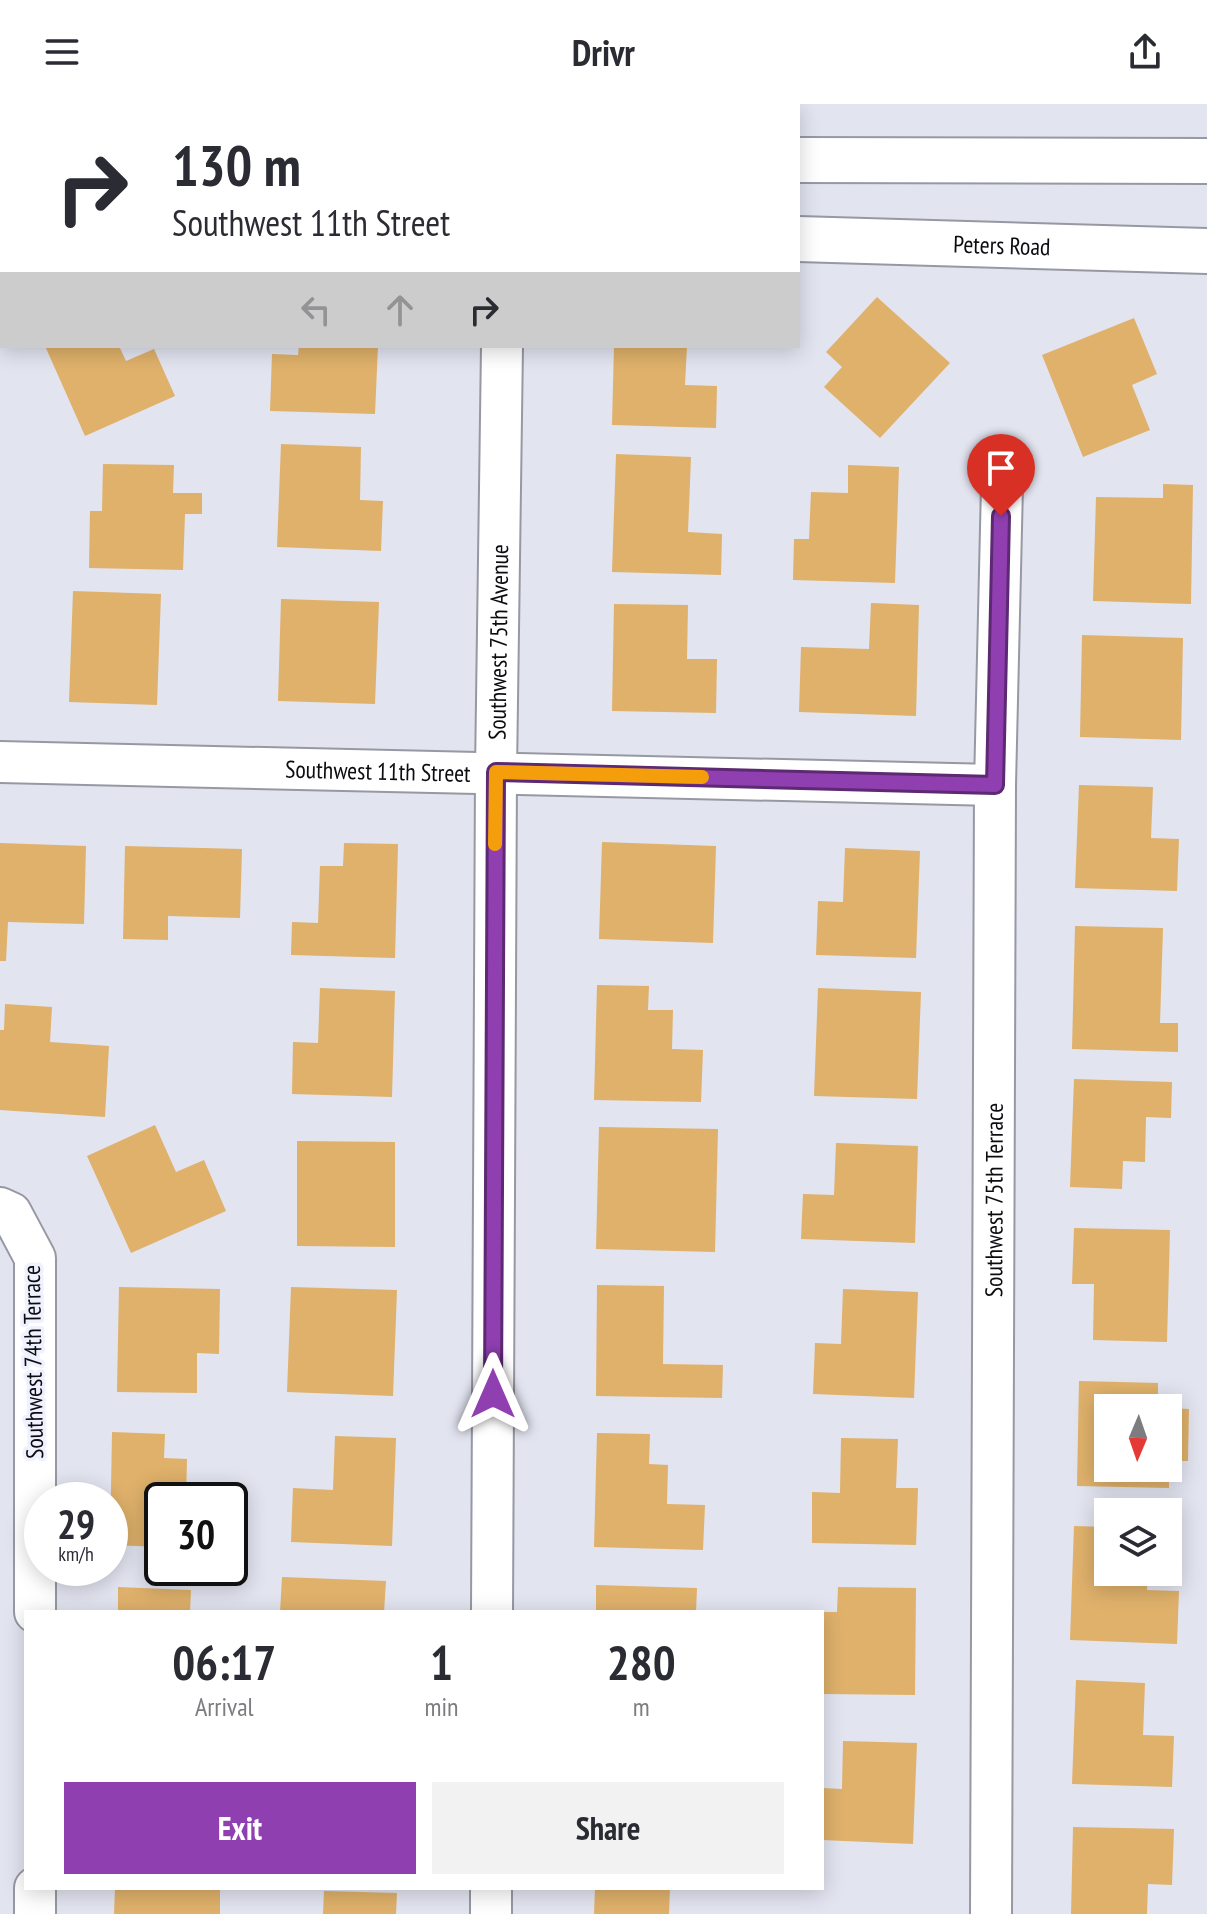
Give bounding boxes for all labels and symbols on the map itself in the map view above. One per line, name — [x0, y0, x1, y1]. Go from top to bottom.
street label: Peters Road — [953, 228, 1051, 262]
pin — [967, 434, 1035, 516]
street label: Southwest 75th Avenue — [481, 544, 515, 740]
street label: Southwest 11th Street — [285, 753, 471, 788]
street label: Southwest 75th Terrace — [978, 1103, 1009, 1297]
street label: Southwest 74th Terrace — [16, 1265, 50, 1459]
position arrow — [451, 1352, 535, 1436]
north arrow — [1094, 1394, 1182, 1482]
speed limit sign: 30 — [144, 1482, 248, 1586]

